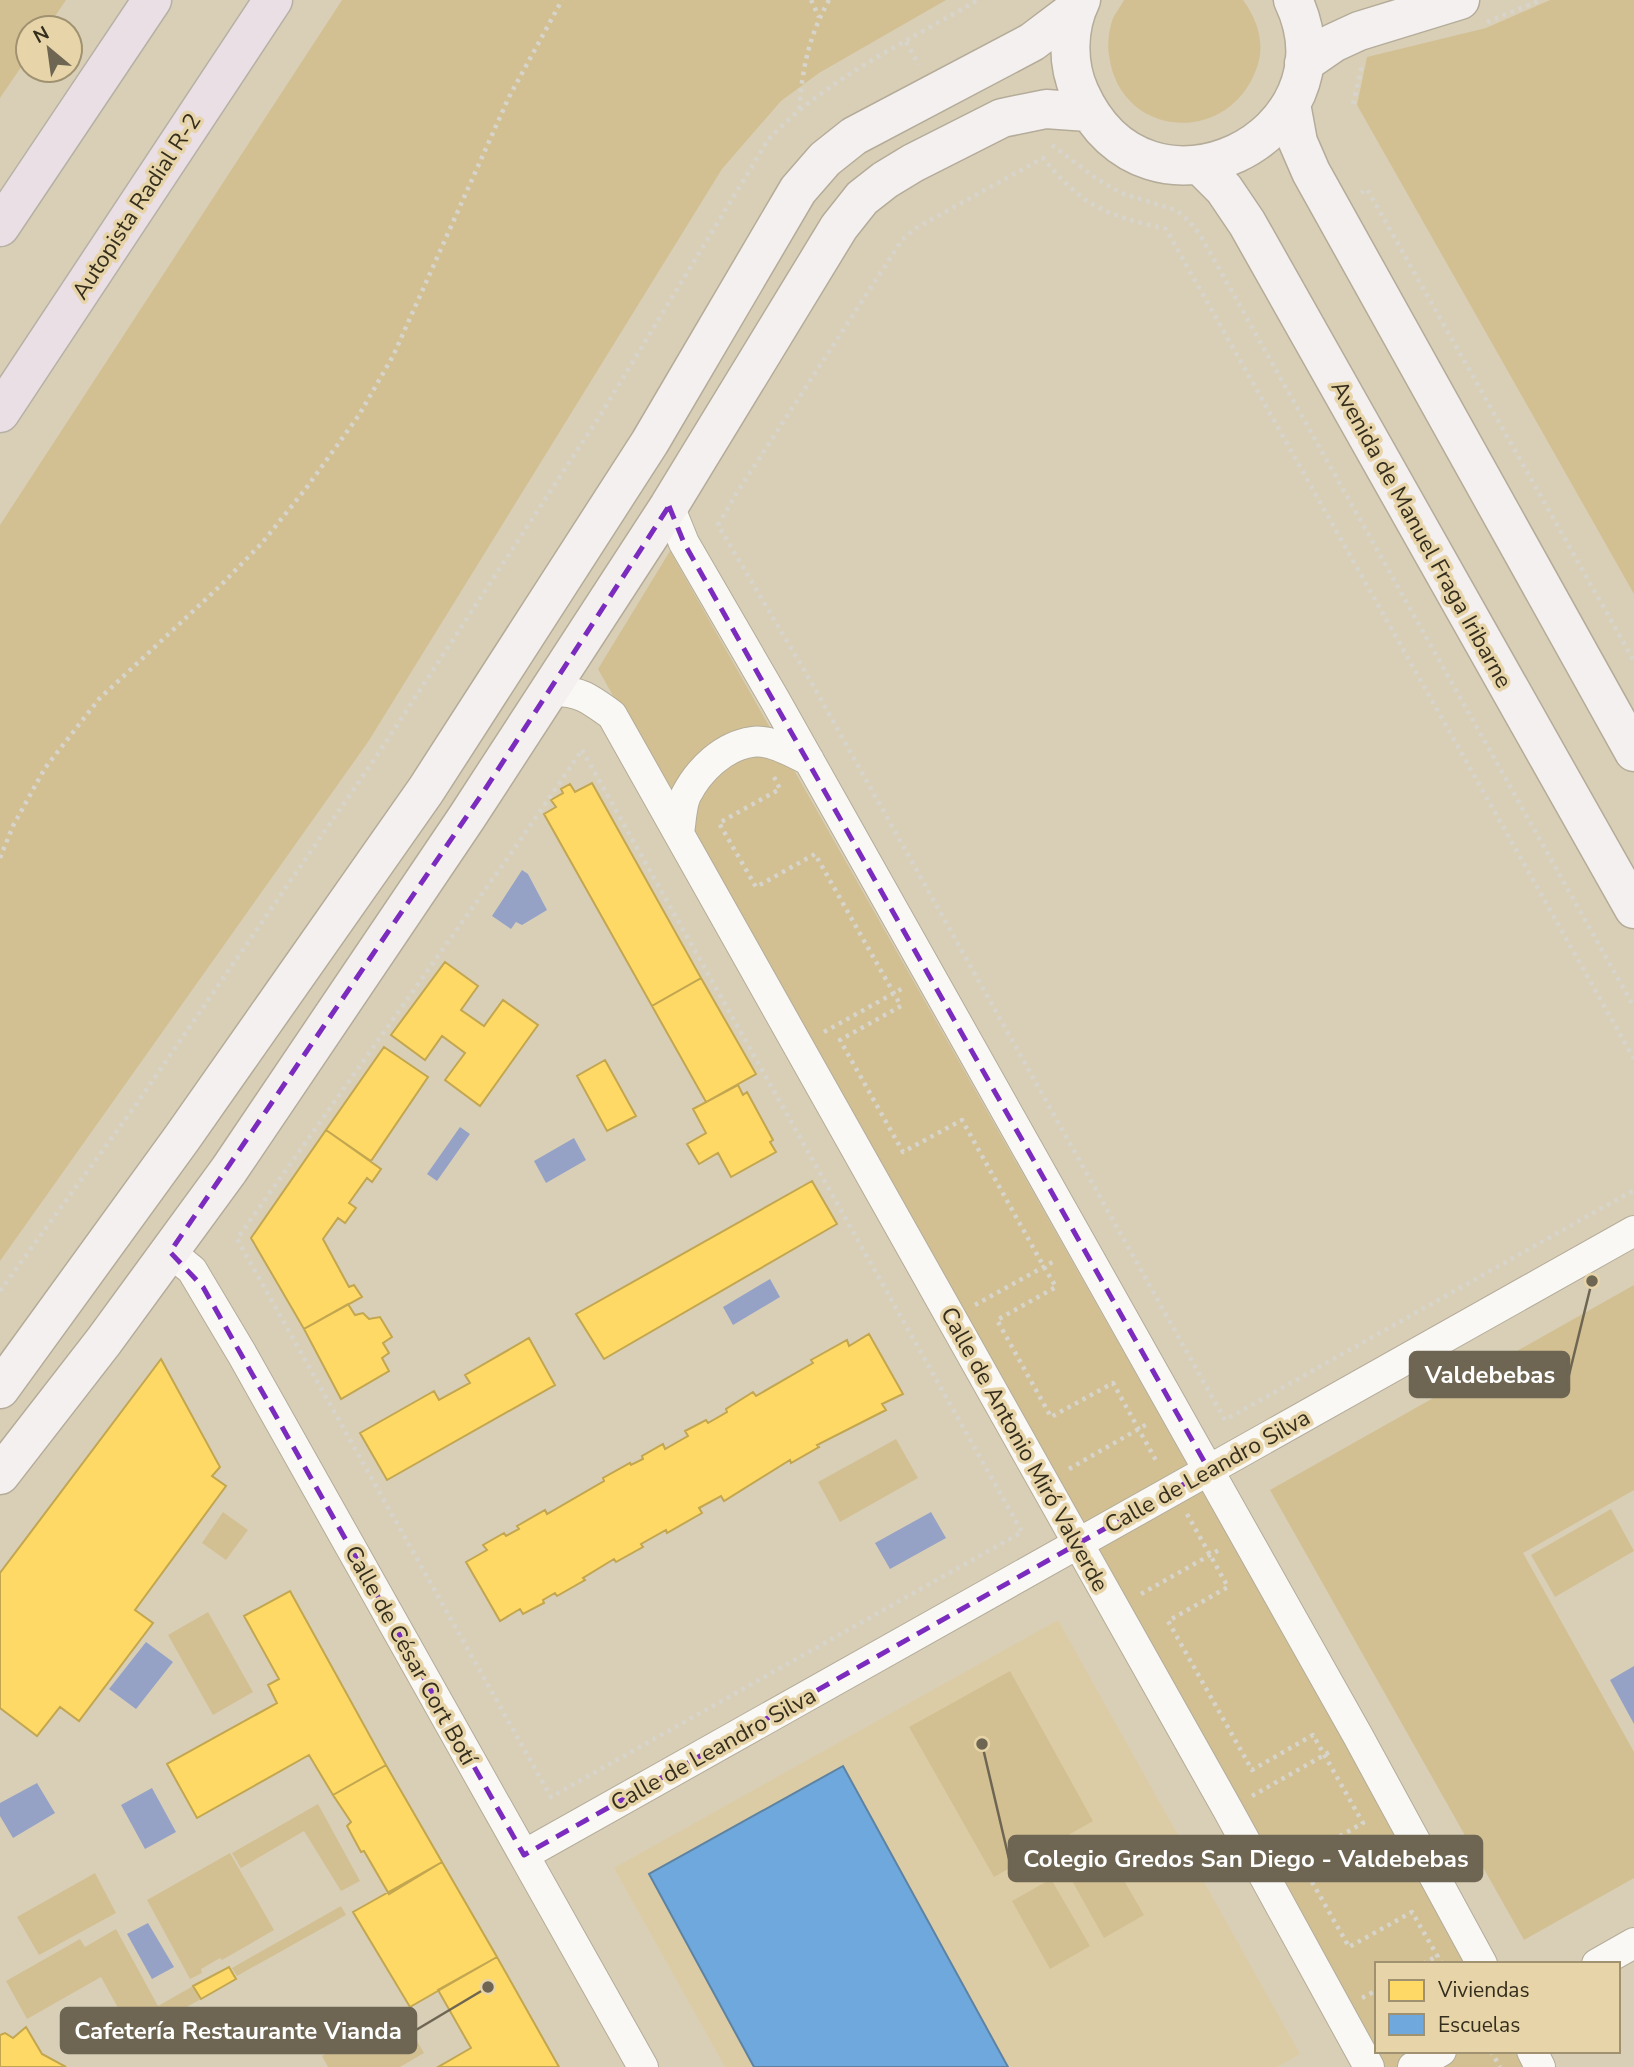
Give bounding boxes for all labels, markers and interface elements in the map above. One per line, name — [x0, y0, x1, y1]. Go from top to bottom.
north arrow — [14, 14, 84, 84]
text: N — [29, 20, 54, 50]
street label: Autopista Radial R-2 — [65, 107, 208, 305]
street label: Avenida de Manuel Fraga Iribarne — [1324, 375, 1519, 694]
street label: Calle de Antonio Miró Valverde — [933, 1301, 1116, 1597]
callout: Valdebebas — [1410, 1352, 1569, 1397]
text: Valdebebas — [1424, 1359, 1555, 1391]
street label: Calle de Leandro Silva — [1099, 1402, 1316, 1541]
street label: Calle de César Cort Botí — [337, 1540, 485, 1772]
street label: Calle de Leandro Silva — [605, 1680, 822, 1819]
callout: Colegio Gredos San Diego - Valdebebas — [1009, 1836, 1482, 1881]
text: Colegio Gredos San Diego - Valdebebas — [1023, 1843, 1469, 1875]
legend — [1375, 1962, 1620, 2053]
text: Viviendas — [1437, 1976, 1530, 2004]
callout: Cafetería Restaurante Vianda — [61, 2008, 416, 2053]
text: Escuelas — [1438, 2011, 1520, 2039]
text: Cafetería Restaurante Vianda — [74, 2015, 402, 2047]

